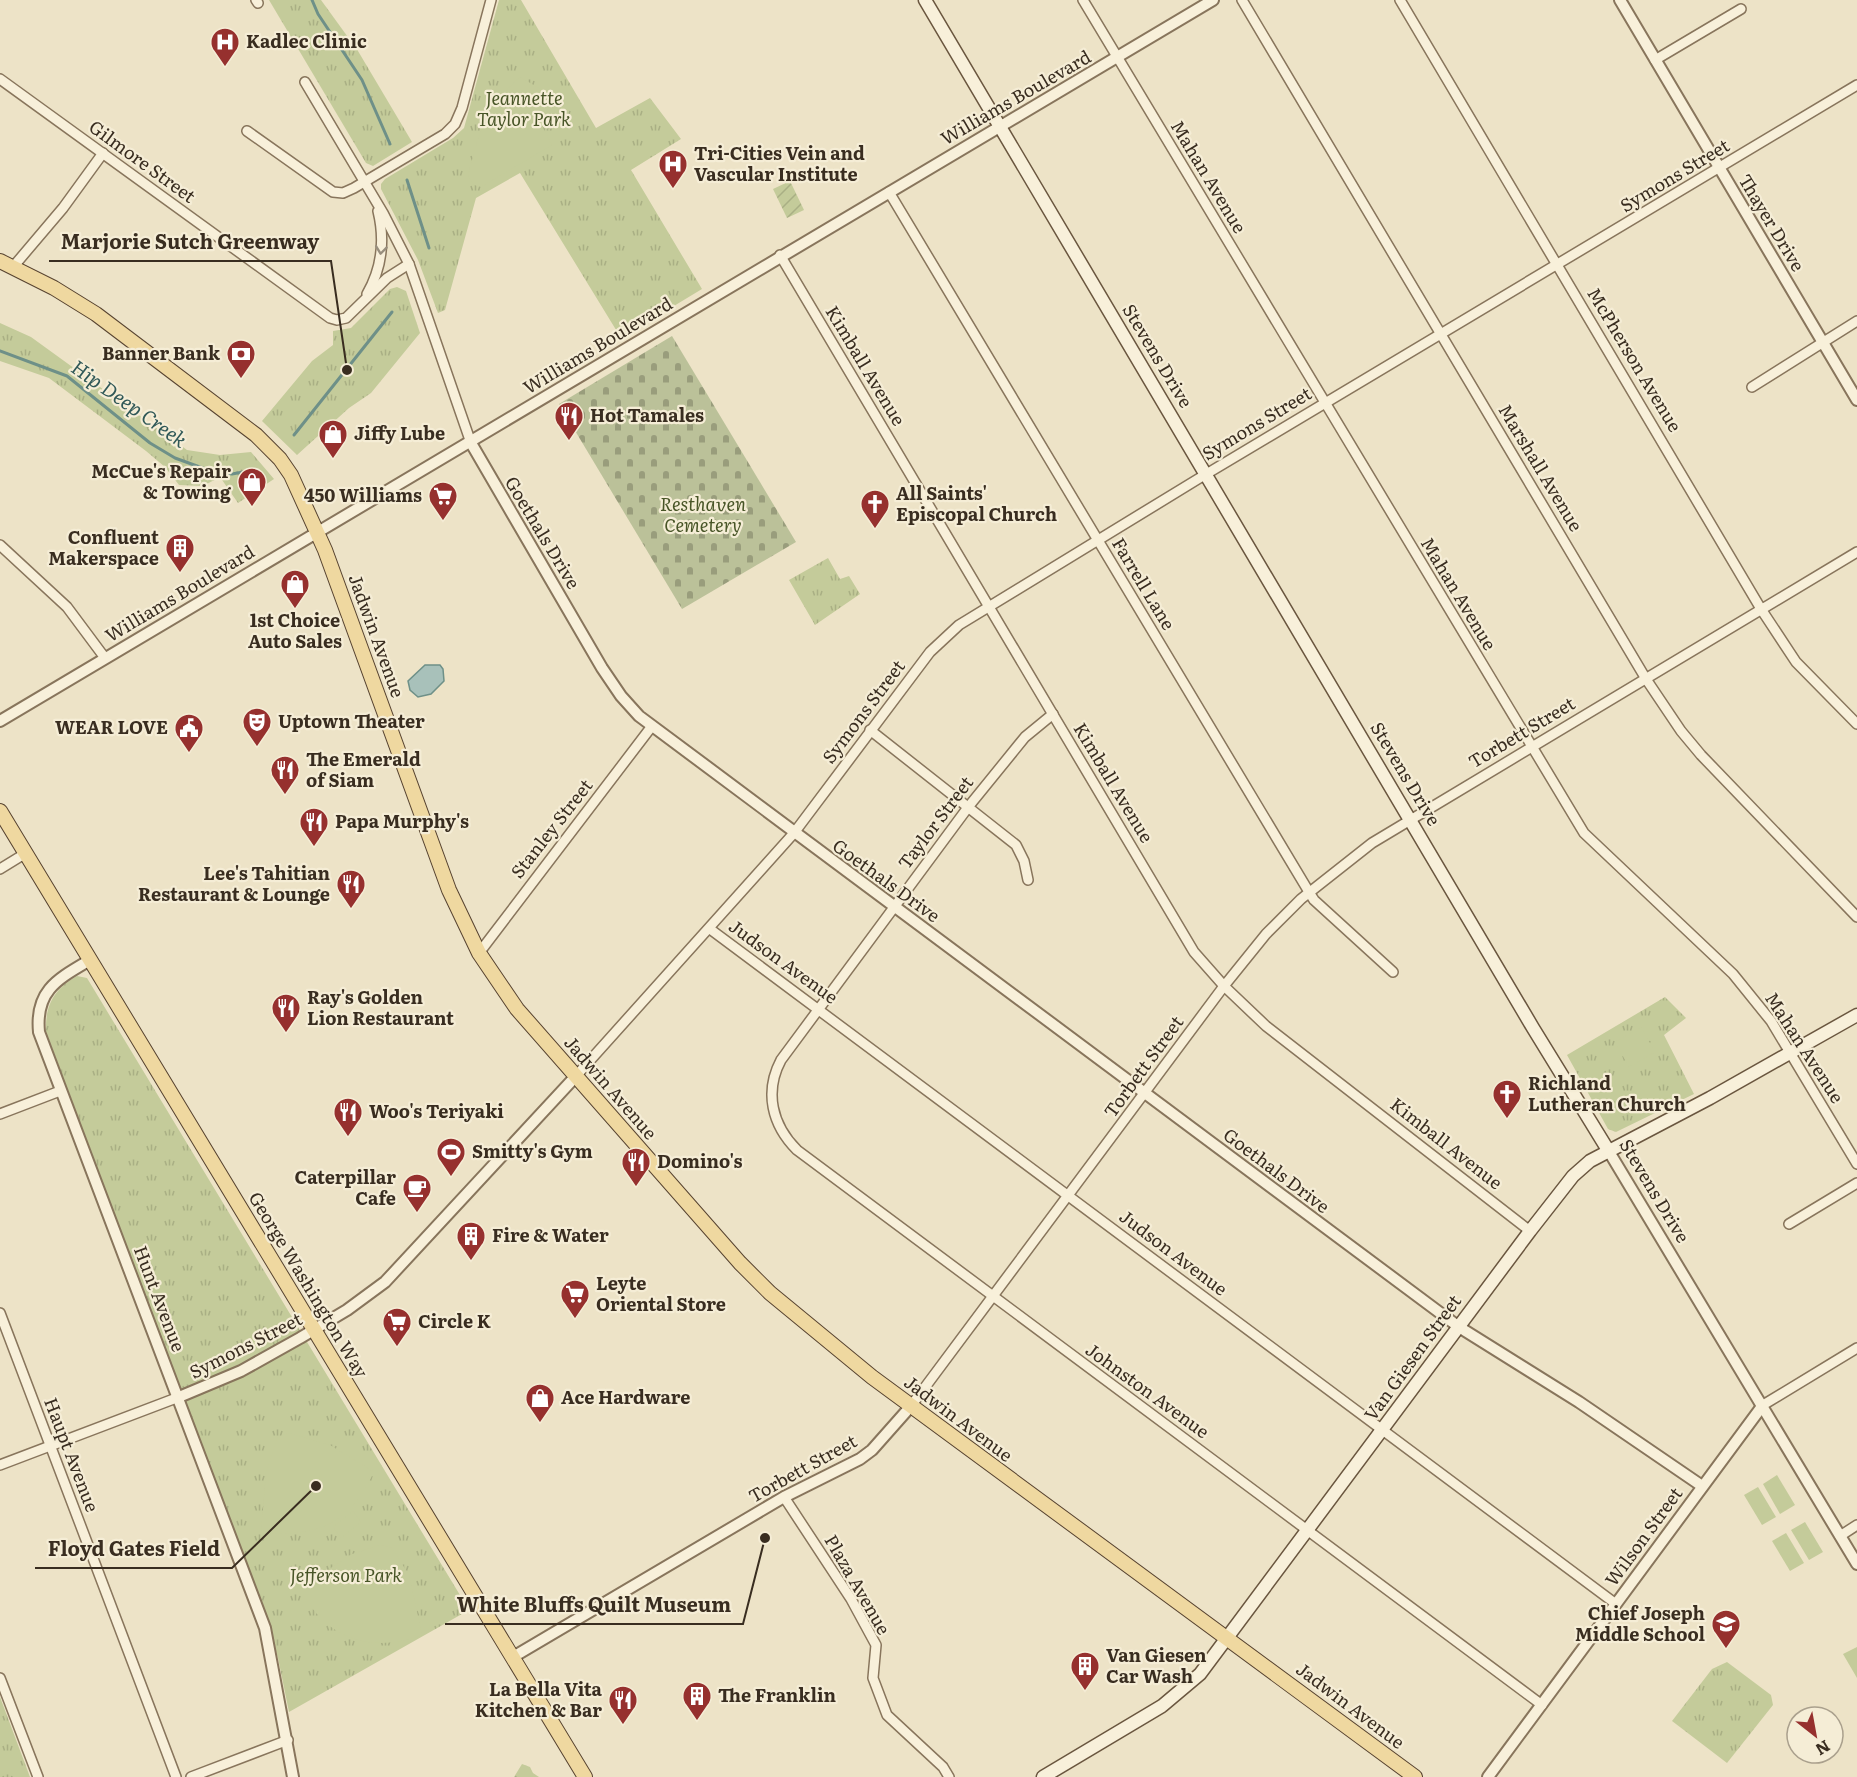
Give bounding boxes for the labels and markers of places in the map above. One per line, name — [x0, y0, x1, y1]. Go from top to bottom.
hospital icon: Kadlec Clinic — [209, 26, 241, 68]
place label: Kadlec Clinic — [246, 27, 367, 54]
place label: Tri-Cities Vein and Vascular Institute — [694, 139, 865, 187]
hospital icon: Tri-Cities Vein and Vascular Institute — [657, 148, 689, 190]
callout: Marjorie Sutch Greenway — [49, 223, 331, 261]
bank icon: Banner Bank — [225, 338, 257, 380]
place label: Banner Bank — [102, 339, 221, 366]
restaurant icon: Hot Tamales — [553, 400, 585, 442]
place label: Hot Tamales — [590, 401, 704, 428]
shop icon: Jiffy Lube — [317, 418, 349, 460]
place label: Jiffy Lube — [354, 419, 445, 446]
place label: McCue's Repair & Towing — [91, 457, 232, 505]
shop icon: McCue's Repair & Towing — [236, 466, 268, 508]
place label: All Saints' Episcopal Church — [896, 479, 1057, 527]
supermarket icon: 450 Williams — [427, 480, 459, 522]
place label: 450 Williams — [304, 481, 422, 508]
church icon: All Saints' Episcopal Church — [859, 488, 891, 530]
place label: Confluent Makerspace — [48, 523, 159, 571]
building icon: Confluent Makerspace — [164, 532, 196, 574]
shop icon: 1st Choice Auto Sales — [279, 568, 311, 610]
place label: 1st Choice Auto Sales — [248, 606, 342, 654]
theatre icon: Uptown Theater — [241, 706, 273, 748]
place label: Uptown Theater — [278, 707, 425, 734]
public building icon: WEAR LOVE — [173, 712, 205, 754]
place label: WEAR LOVE — [55, 713, 168, 740]
place label: The Emerald of Siam — [306, 745, 421, 793]
restaurant icon: The Emerald of Siam — [269, 754, 301, 796]
restaurant icon: Papa Murphy's — [298, 806, 330, 848]
place label: Papa Murphy's — [335, 807, 469, 834]
place label: Lee's Tahitian Restaurant & Lounge — [138, 859, 330, 907]
restaurant icon: Lee's Tahitian Restaurant & Lounge — [335, 868, 367, 910]
place label: Ray's Golden Lion Restaurant — [307, 983, 454, 1031]
restaurant icon: Ray's Golden Lion Restaurant — [270, 992, 302, 1034]
place label: Richland Lutheran Church — [1528, 1069, 1686, 1117]
church icon: Richland Lutheran Church — [1491, 1078, 1523, 1120]
restaurant icon: Woo's Teriyaki — [332, 1096, 364, 1138]
place label: Woo's Teriyaki — [369, 1097, 504, 1124]
sports icon: Smitty's Gym — [435, 1136, 467, 1178]
place label: Smitty's Gym — [472, 1137, 593, 1164]
restaurant icon: Domino's — [620, 1146, 652, 1188]
place label: Domino's — [657, 1147, 743, 1174]
place label: Caterpillar Cafe — [294, 1163, 396, 1211]
cafe icon: Caterpillar Cafe — [401, 1172, 433, 1214]
building icon: Fire & Water — [455, 1220, 487, 1262]
place label: Fire & Water — [492, 1221, 609, 1248]
place label: Leyte Oriental Store — [596, 1269, 726, 1317]
supermarket icon: Leyte Oriental Store — [559, 1278, 591, 1320]
supermarket icon: Circle K — [381, 1306, 413, 1348]
place label: Circle K — [418, 1307, 491, 1334]
shop icon: Ace Hardware — [524, 1382, 556, 1424]
place label: Ace Hardware — [561, 1383, 690, 1410]
callout: Floyd Gates Field — [35, 1530, 232, 1568]
callout: White Bluffs Quilt Museum — [445, 1586, 743, 1624]
place label: Chief Joseph Middle School — [1575, 1599, 1705, 1647]
school or university icon: Chief Joseph Middle School — [1710, 1608, 1742, 1650]
place label: Van Giesen Car Wash — [1106, 1641, 1207, 1689]
building icon: Van Giesen Car Wash — [1069, 1650, 1101, 1692]
place label: La Bella Vita Kitchen & Bar — [475, 1675, 603, 1723]
building icon: The Franklin — [681, 1680, 713, 1722]
place label: The Franklin — [718, 1681, 837, 1708]
restaurant icon: La Bella Vita Kitchen & Bar — [607, 1684, 639, 1726]

